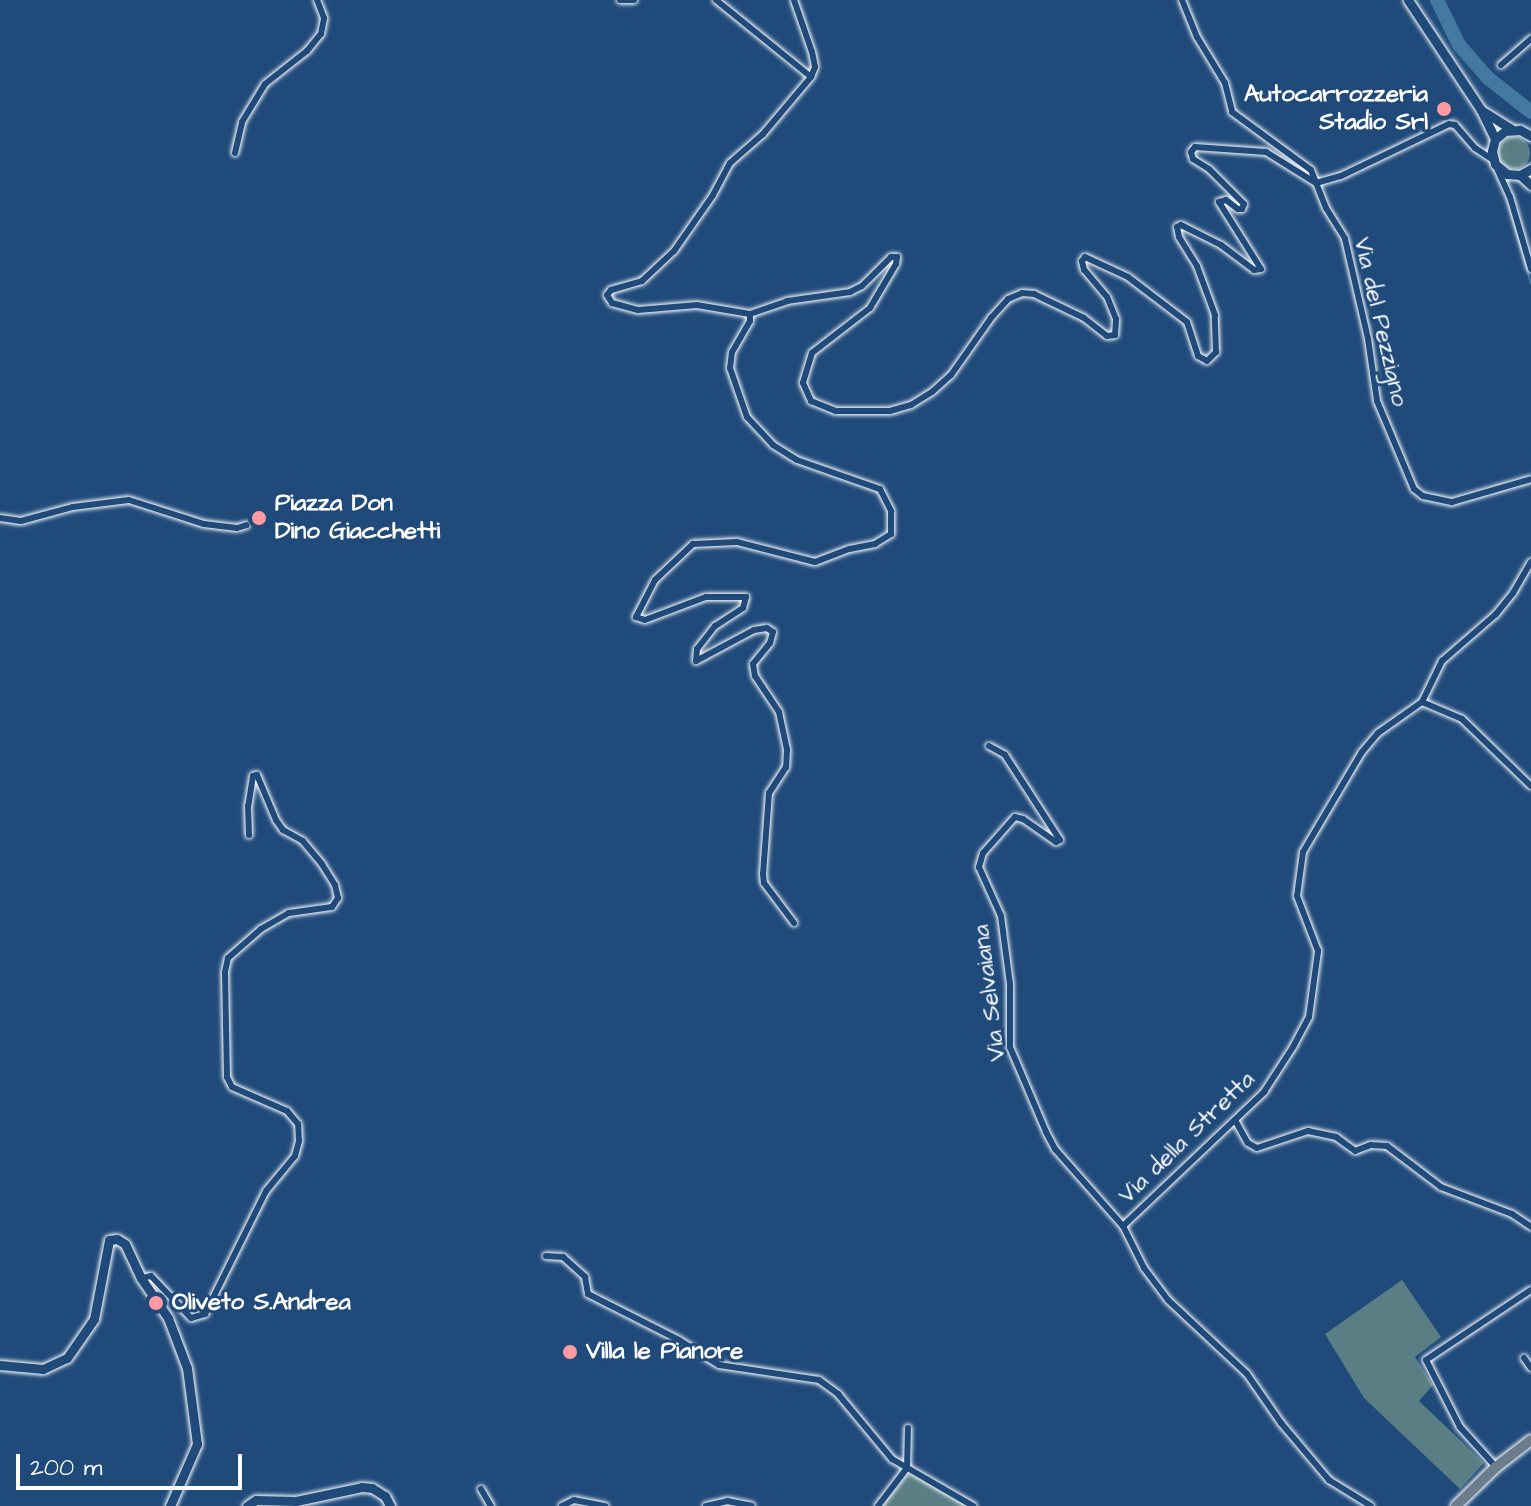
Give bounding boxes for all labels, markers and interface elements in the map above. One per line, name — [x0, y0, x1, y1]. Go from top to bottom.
place label: Autocarrozzeria Stadio Srl — [1244, 81, 1428, 137]
marker: Autocarrozzeria Stadio Srl — [1435, 100, 1453, 118]
street label: Via del Pezzigno — [1347, 235, 1413, 409]
place label: Piazza Don Dino Giacchetti — [275, 490, 440, 546]
marker: Piazza Don Dino Giacchetti — [250, 509, 268, 527]
street label: Via Selvaiana — [967, 923, 1013, 1063]
street label: Via della Stretta — [1113, 1066, 1261, 1210]
place label: Oliveto S.Andrea — [172, 1289, 351, 1317]
marker: Oliveto S.Andrea — [147, 1294, 165, 1312]
place label: Villa le Pianore — [586, 1338, 743, 1366]
marker: Villa le Pianore — [561, 1343, 579, 1361]
scale bar — [20, 1438, 246, 1488]
text: 200 m — [30, 1451, 102, 1485]

